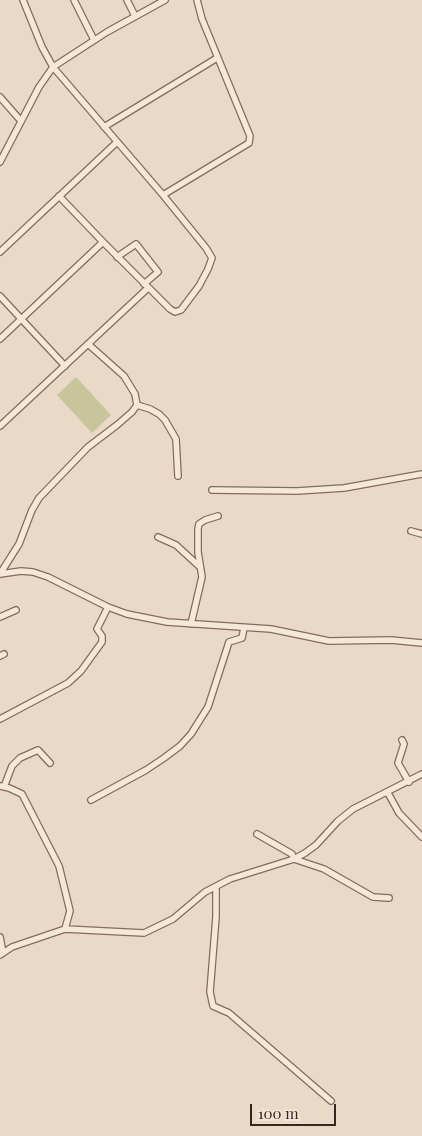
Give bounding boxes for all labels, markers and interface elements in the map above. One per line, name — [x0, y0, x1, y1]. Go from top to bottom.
scale bar — [252, 1094, 338, 1126]
text: 100 m — [258, 1103, 299, 1123]

